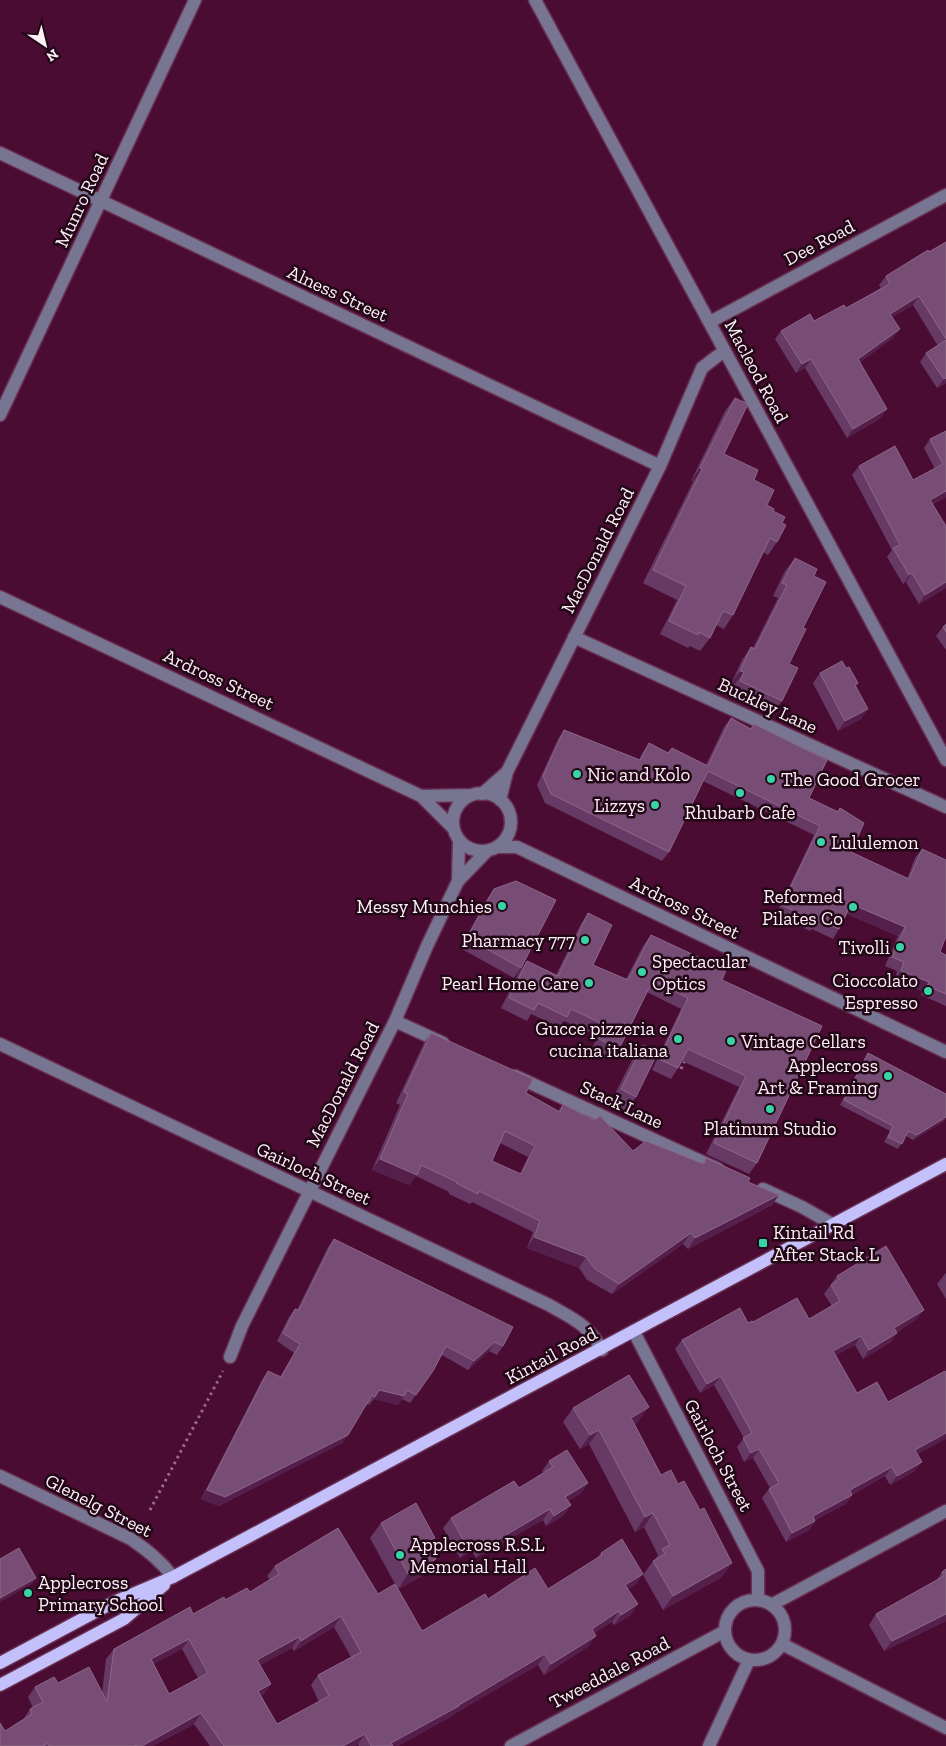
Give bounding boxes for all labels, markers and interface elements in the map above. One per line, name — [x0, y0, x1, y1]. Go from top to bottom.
north arrow — [20, 20, 70, 70]
text: N — [43, 45, 61, 65]
street label: Munro Road — [50, 149, 113, 251]
street label: Dee Road — [780, 214, 859, 271]
street label: Alness Street — [284, 260, 392, 327]
street label: Macleod Road — [720, 316, 794, 427]
street label: MacDonald Road — [556, 483, 639, 617]
street label: Ardross Street — [160, 644, 278, 715]
street label: Buckley Lane — [714, 672, 821, 739]
place label: Nic and Kolo — [587, 763, 691, 786]
marker: Nic and Kolo — [571, 768, 583, 780]
place label: The Good Grocer — [781, 768, 921, 791]
marker: The Good Grocer — [765, 773, 777, 785]
marker: Rhubarb Cafe — [734, 787, 746, 799]
place label: Lizzys — [594, 794, 645, 817]
marker: Lizzys — [649, 799, 661, 811]
place label: Rhubarb Cafe — [684, 801, 796, 824]
place label: Lululemon — [831, 831, 919, 854]
marker: Lululemon — [815, 836, 827, 848]
street label: Ardross Street — [626, 871, 744, 944]
place label: Reformed Pilates Co — [762, 885, 844, 930]
place label: Messy Munchies — [357, 895, 492, 918]
marker: Messy Munchies — [496, 900, 508, 912]
marker: Reformed Pilates Co — [847, 901, 859, 913]
place label: Pharmacy 777 — [462, 929, 575, 952]
marker: Pharmacy 777 — [579, 934, 591, 946]
place label: Tivolli — [839, 936, 890, 959]
marker: Tivolli — [894, 941, 906, 953]
place label: Spectacular Optics — [652, 950, 748, 995]
marker: Spectacular Optics — [636, 966, 648, 978]
place label: Cioccolato Espresso — [832, 969, 918, 1014]
place label: Pearl Home Care — [442, 972, 579, 995]
marker: Pearl Home Care — [583, 977, 595, 989]
marker: Cioccolato Espresso — [922, 985, 934, 997]
street label: MacDonald Road — [301, 1017, 384, 1151]
place label: Gucce pizzeria e cucina italiana — [535, 1017, 668, 1062]
place label: Vintage Cellars — [740, 1030, 866, 1053]
marker: Gucce pizzeria e cucina italiana — [672, 1033, 684, 1045]
marker: Vintage Cellars — [725, 1035, 737, 1047]
place label: Applecross Art & Framing — [757, 1054, 879, 1099]
marker: Applecross Art & Framing — [882, 1070, 894, 1082]
street label: Stack Lane — [577, 1075, 667, 1134]
marker: Platinum Studio — [764, 1103, 776, 1115]
place label: Platinum Studio — [703, 1117, 837, 1140]
street label: Gairloch Street — [253, 1137, 375, 1210]
place label: Kintail Rd After Stack L — [773, 1221, 880, 1266]
marker: Kintail Rd After Stack L — [757, 1237, 769, 1249]
street label: Kintail Road — [502, 1322, 601, 1389]
street label: Gairloch Street — [679, 1395, 758, 1515]
street label: Glenelg Street — [42, 1469, 156, 1542]
place label: Applecross R.S.L Memorial Hall — [410, 1533, 545, 1578]
marker: Applecross R.S.L Memorial Hall — [394, 1549, 406, 1561]
place label: Applecross Primary School — [38, 1571, 163, 1616]
marker: Applecross Primary School — [22, 1587, 34, 1599]
street label: Tweeddale Road — [545, 1631, 674, 1714]

